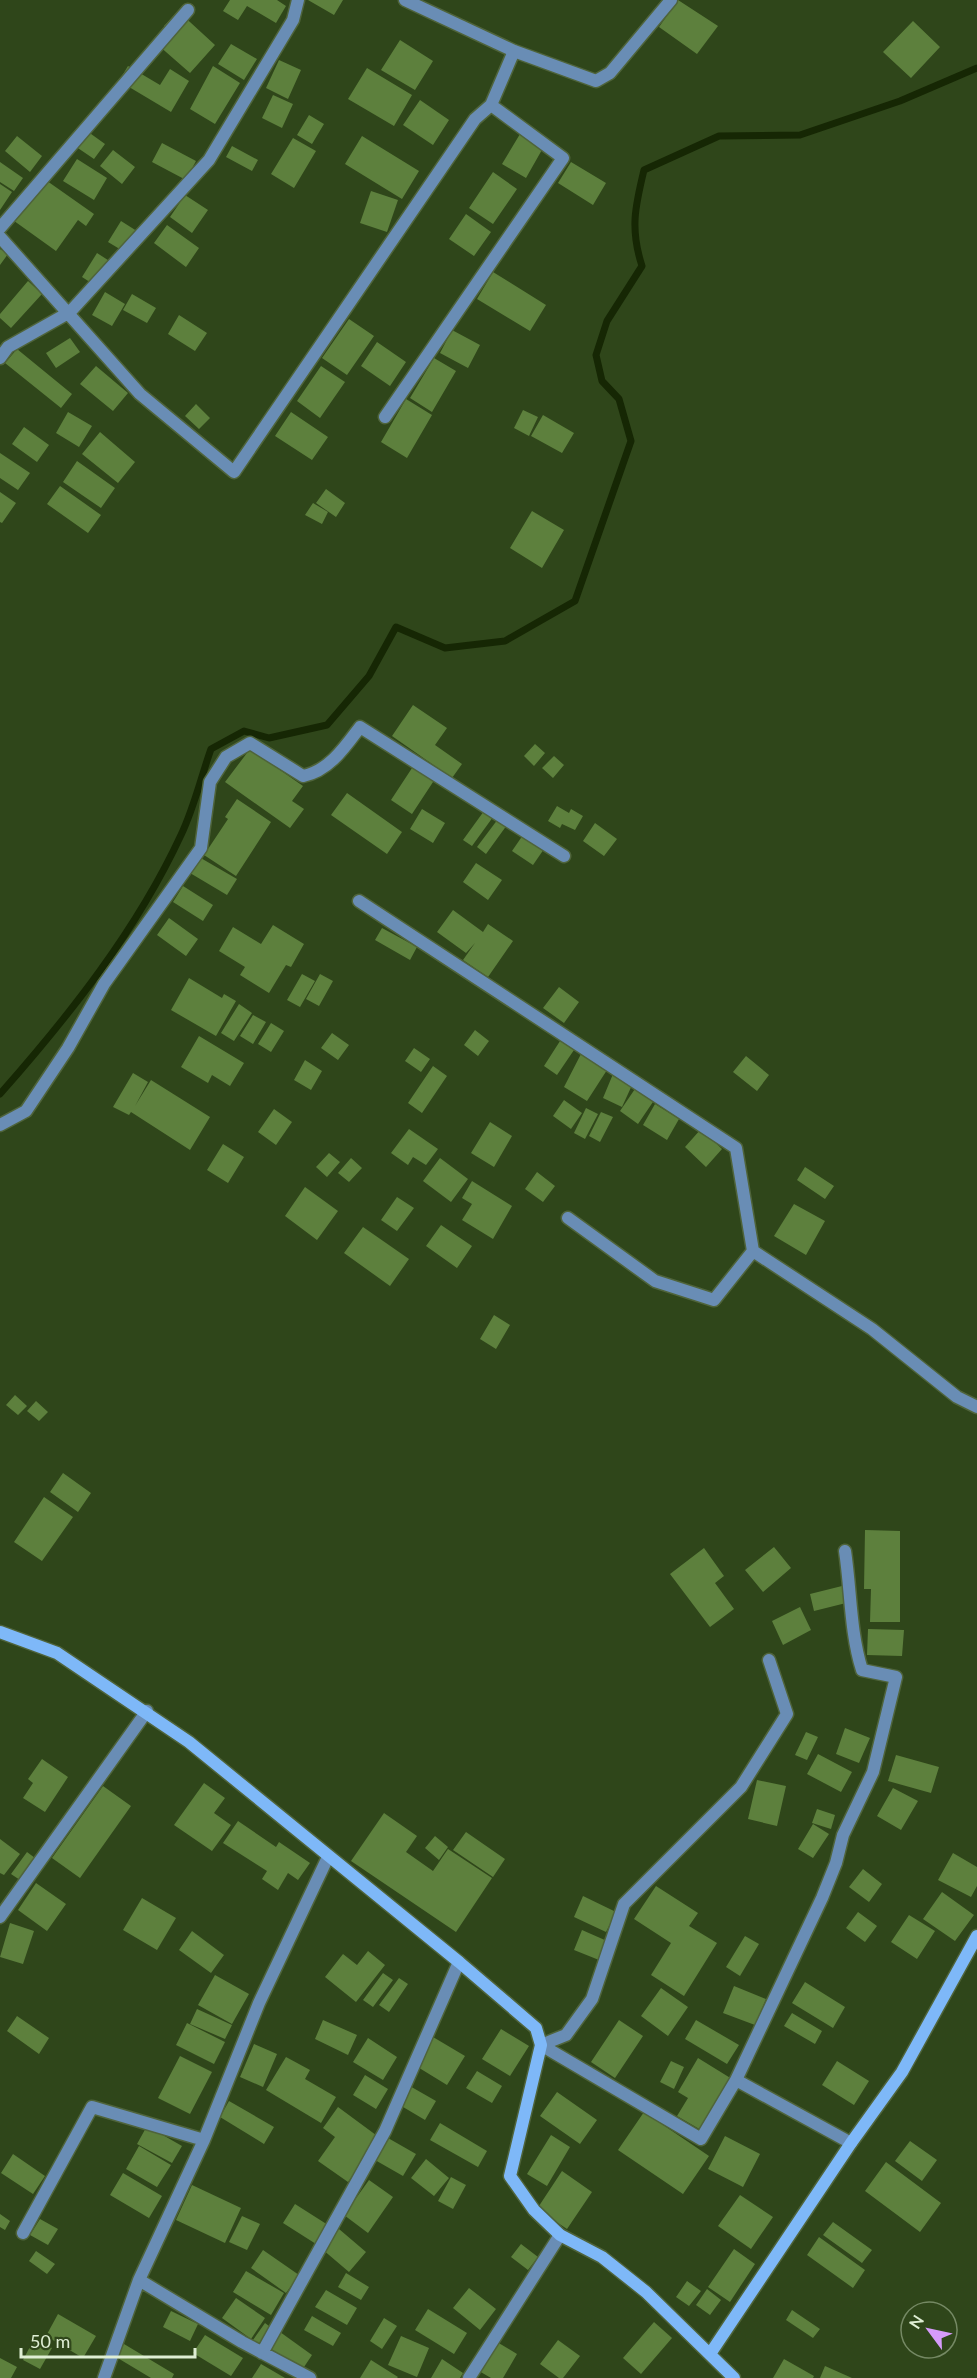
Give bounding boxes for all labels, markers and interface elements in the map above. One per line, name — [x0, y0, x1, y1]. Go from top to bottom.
north arrow — [899, 2300, 959, 2360]
text: N — [905, 2311, 927, 2332]
scale bar — [21, 2321, 195, 2359]
text: 50 m — [30, 2330, 70, 2352]

